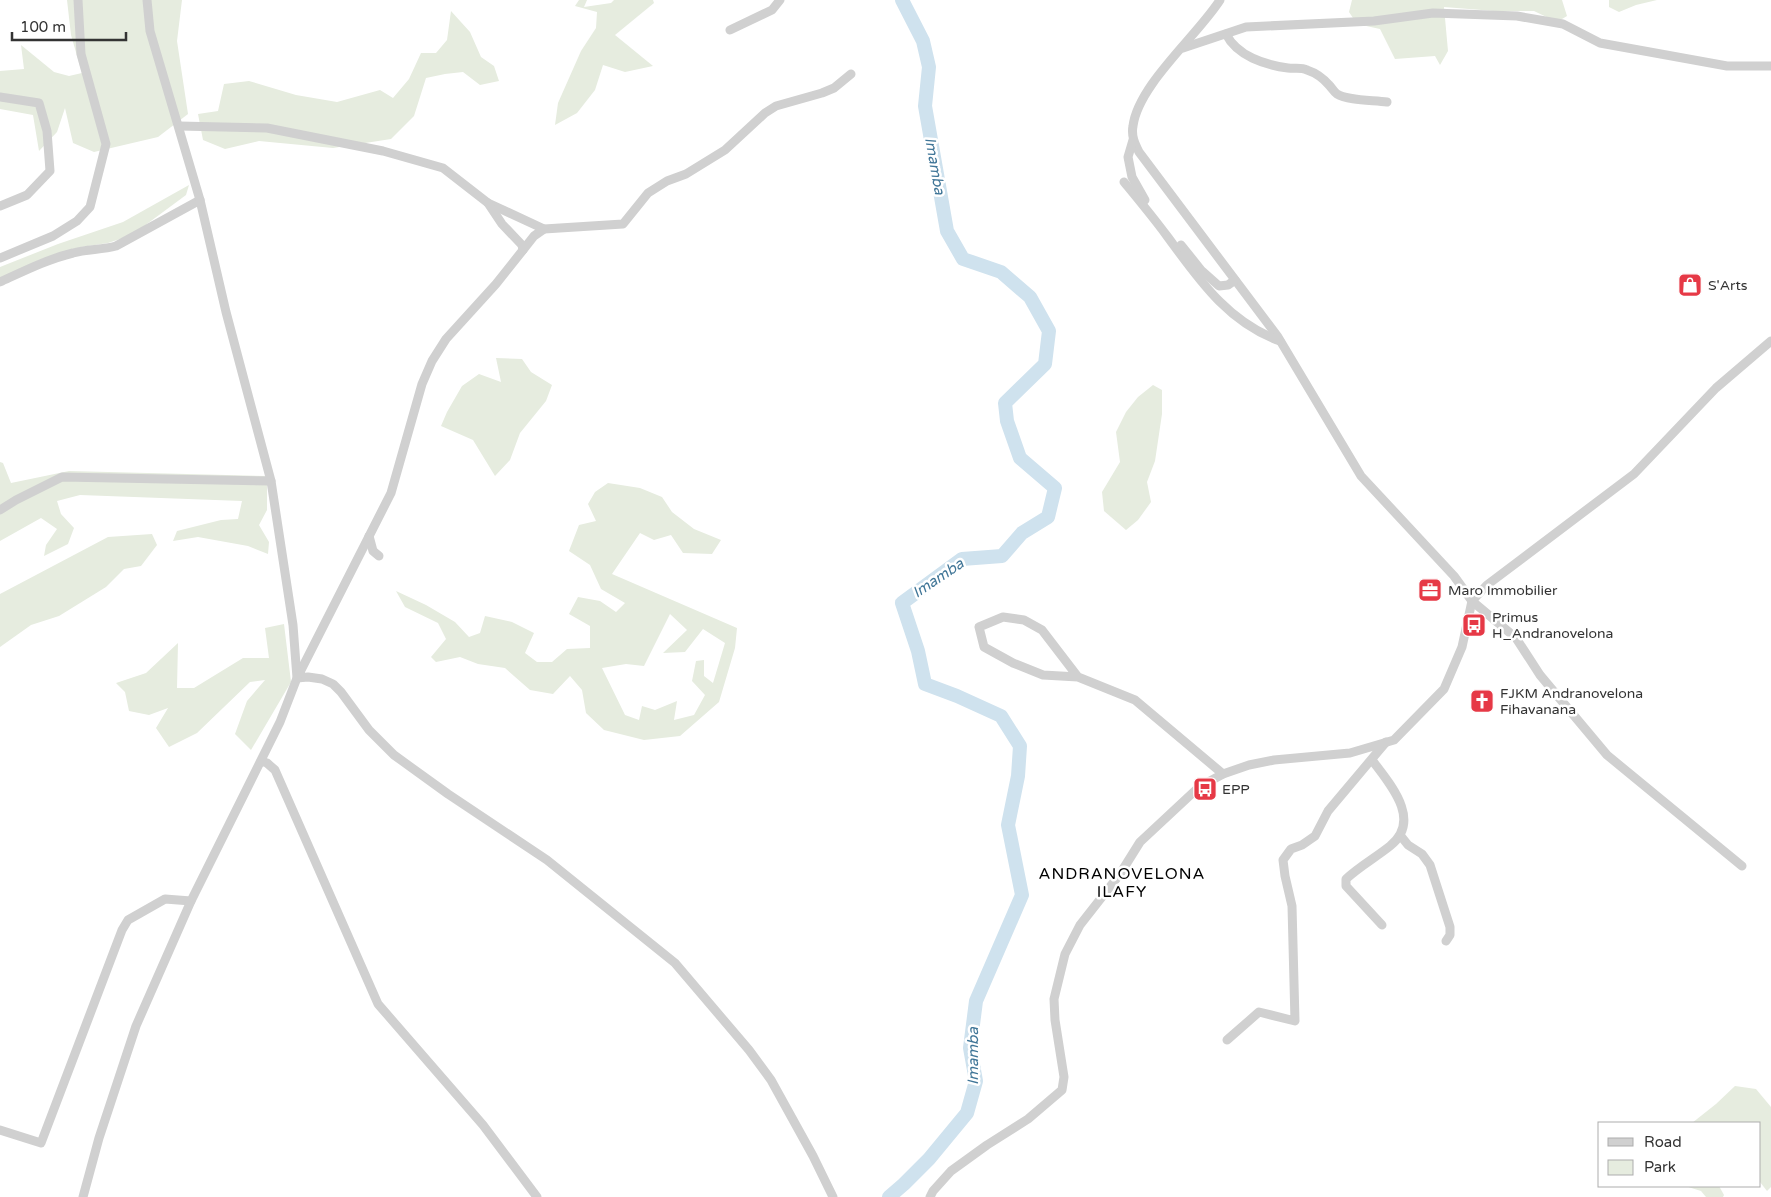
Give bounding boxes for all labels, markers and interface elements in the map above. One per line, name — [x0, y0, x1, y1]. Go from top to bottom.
scale bar — [12, 10, 126, 42]
text: 100 m — [20, 18, 66, 36]
water label: Imamba — [921, 136, 949, 197]
shop icon: S'Arts — [1677, 272, 1703, 298]
place label: S'Arts — [1708, 277, 1748, 294]
water label: Imamba — [909, 554, 968, 602]
office icon: Maro Immobilier — [1417, 577, 1443, 603]
place label: Maro Immobilier — [1448, 582, 1558, 599]
place label: Primus H_Andranovelona — [1492, 609, 1613, 642]
bus stop icon: Primus H_Andranovelona — [1461, 612, 1487, 638]
place label: FJKM Andranovelona Fihavanana — [1500, 685, 1643, 718]
church icon: FJKM Andranovelona Fihavanana — [1469, 688, 1495, 714]
bus stop icon: EPP — [1192, 776, 1218, 802]
place label: EPP — [1222, 781, 1250, 798]
district label: ANDRANOVELONA ILAFY — [1038, 864, 1206, 902]
water label: Imamba — [964, 1026, 982, 1085]
legend — [1598, 1122, 1761, 1187]
text: Road — [1644, 1133, 1682, 1151]
text: Park — [1644, 1158, 1676, 1176]

